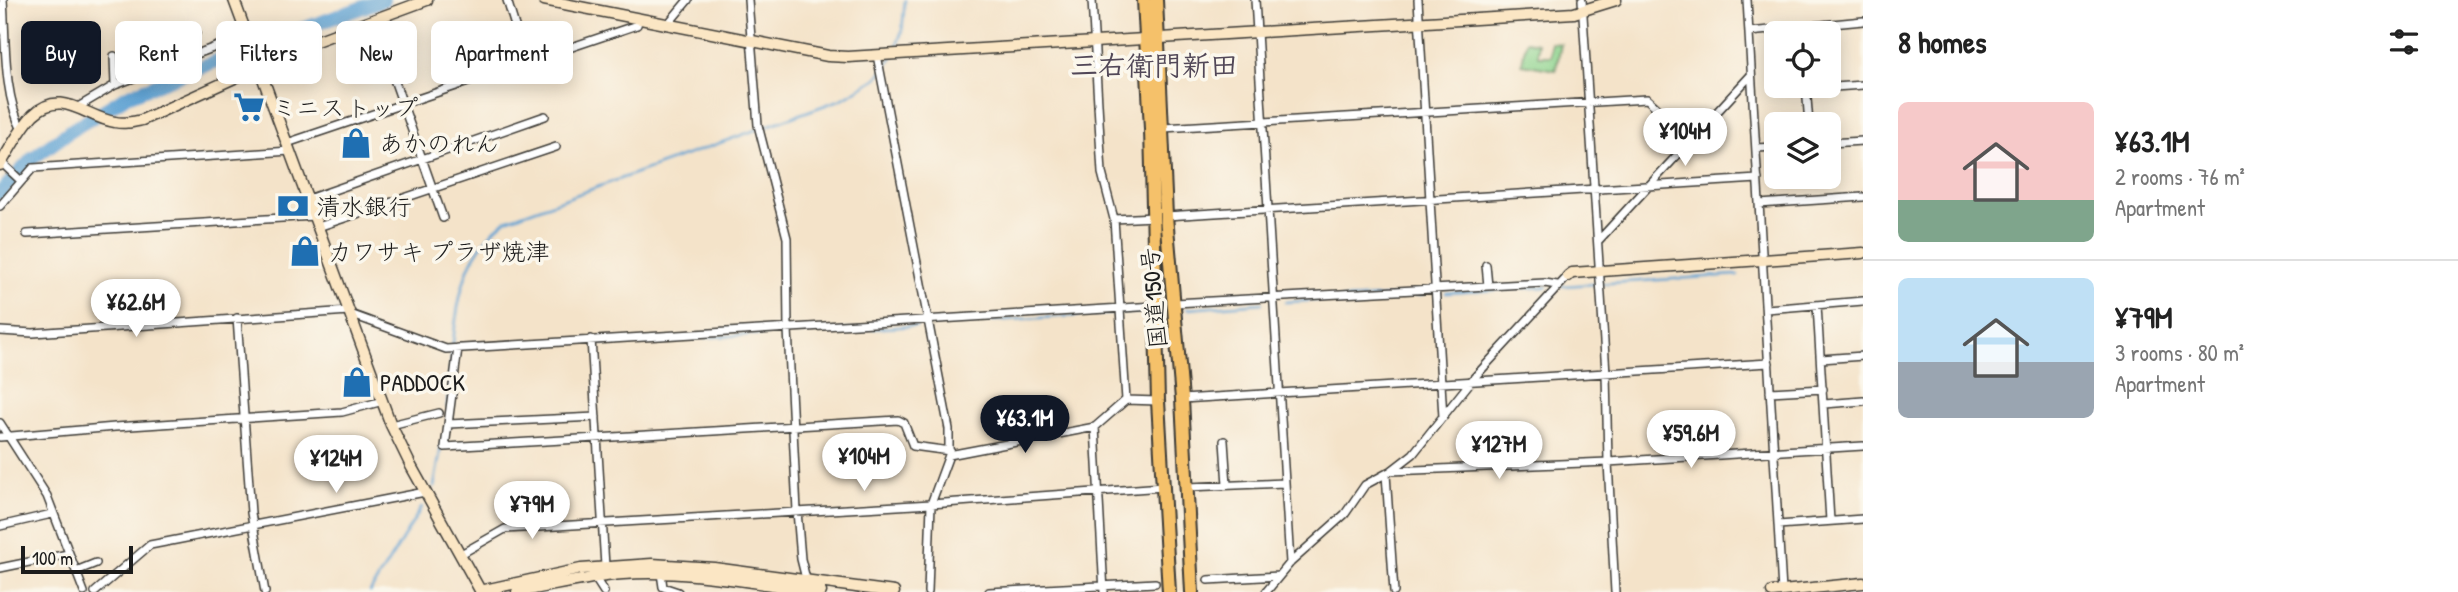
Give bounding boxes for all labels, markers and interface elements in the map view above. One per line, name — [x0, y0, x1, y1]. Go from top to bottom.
chip: Buy — [21, 21, 101, 84]
chip: Rent — [115, 21, 202, 84]
chip: Filters — [216, 21, 322, 84]
chip: New — [336, 21, 417, 84]
chip: Apartment — [431, 21, 573, 84]
map controls — [1764, 21, 1841, 189]
button: locate — [1764, 21, 1841, 98]
text: 8 homes — [1898, 22, 1986, 62]
icon: filters — [2385, 23, 2423, 61]
district label: 三右衛門新田 — [1070, 46, 1238, 84]
supermarket icon: ミニストップ — [232, 90, 266, 124]
place label: ミニストップ — [272, 91, 418, 123]
pin: ¥104M — [1636, 108, 1734, 168]
button: layers — [1764, 112, 1841, 189]
text: ¥104M — [1659, 115, 1711, 146]
text: ¥63.1M — [2115, 121, 2190, 161]
shop icon: あかのれん — [339, 126, 373, 160]
place label: あかのれん — [379, 127, 499, 159]
icon: home — [1954, 130, 2038, 214]
text: 2 rooms · 76 m² — [2115, 161, 2245, 192]
bank icon: 清水銀行 — [276, 189, 310, 223]
place label: 清水銀行 — [316, 190, 412, 222]
text: Apartment — [2115, 192, 2205, 223]
shop icon: カワサキ プラザ焼津 — [288, 234, 322, 268]
place label: カワサキ プラザ焼津 — [328, 235, 550, 267]
street label: 国道150号 — [1133, 246, 1173, 350]
pin: ¥62.6M — [79, 280, 193, 339]
text: ¥62.6M — [107, 286, 165, 317]
text: ¥79M — [2115, 297, 2173, 337]
icon: home — [1954, 306, 2038, 390]
text: 3 rooms · 80 m² — [2115, 337, 2244, 368]
shop icon: PADDOCK — [340, 365, 374, 399]
place label: PADDOCK — [380, 366, 466, 398]
text: Apartment — [2115, 368, 2205, 399]
pin: ¥63.1M — [968, 396, 1082, 455]
text: ¥63.1M — [996, 402, 1054, 433]
pin: ¥59.6M — [1634, 410, 1748, 470]
text: ¥59.6M — [1663, 417, 1719, 448]
pin: ¥127M — [1450, 421, 1548, 481]
text: ¥127M — [1472, 428, 1526, 459]
pin: ¥104M — [815, 434, 913, 493]
pin: ¥124M — [287, 435, 385, 495]
text: ¥104M — [838, 440, 890, 471]
text: ¥124M — [310, 442, 362, 473]
pin: ¥79M — [491, 482, 573, 541]
text: ¥79M — [510, 488, 554, 519]
scale bar — [21, 543, 133, 575]
text: 100 m — [32, 545, 73, 571]

